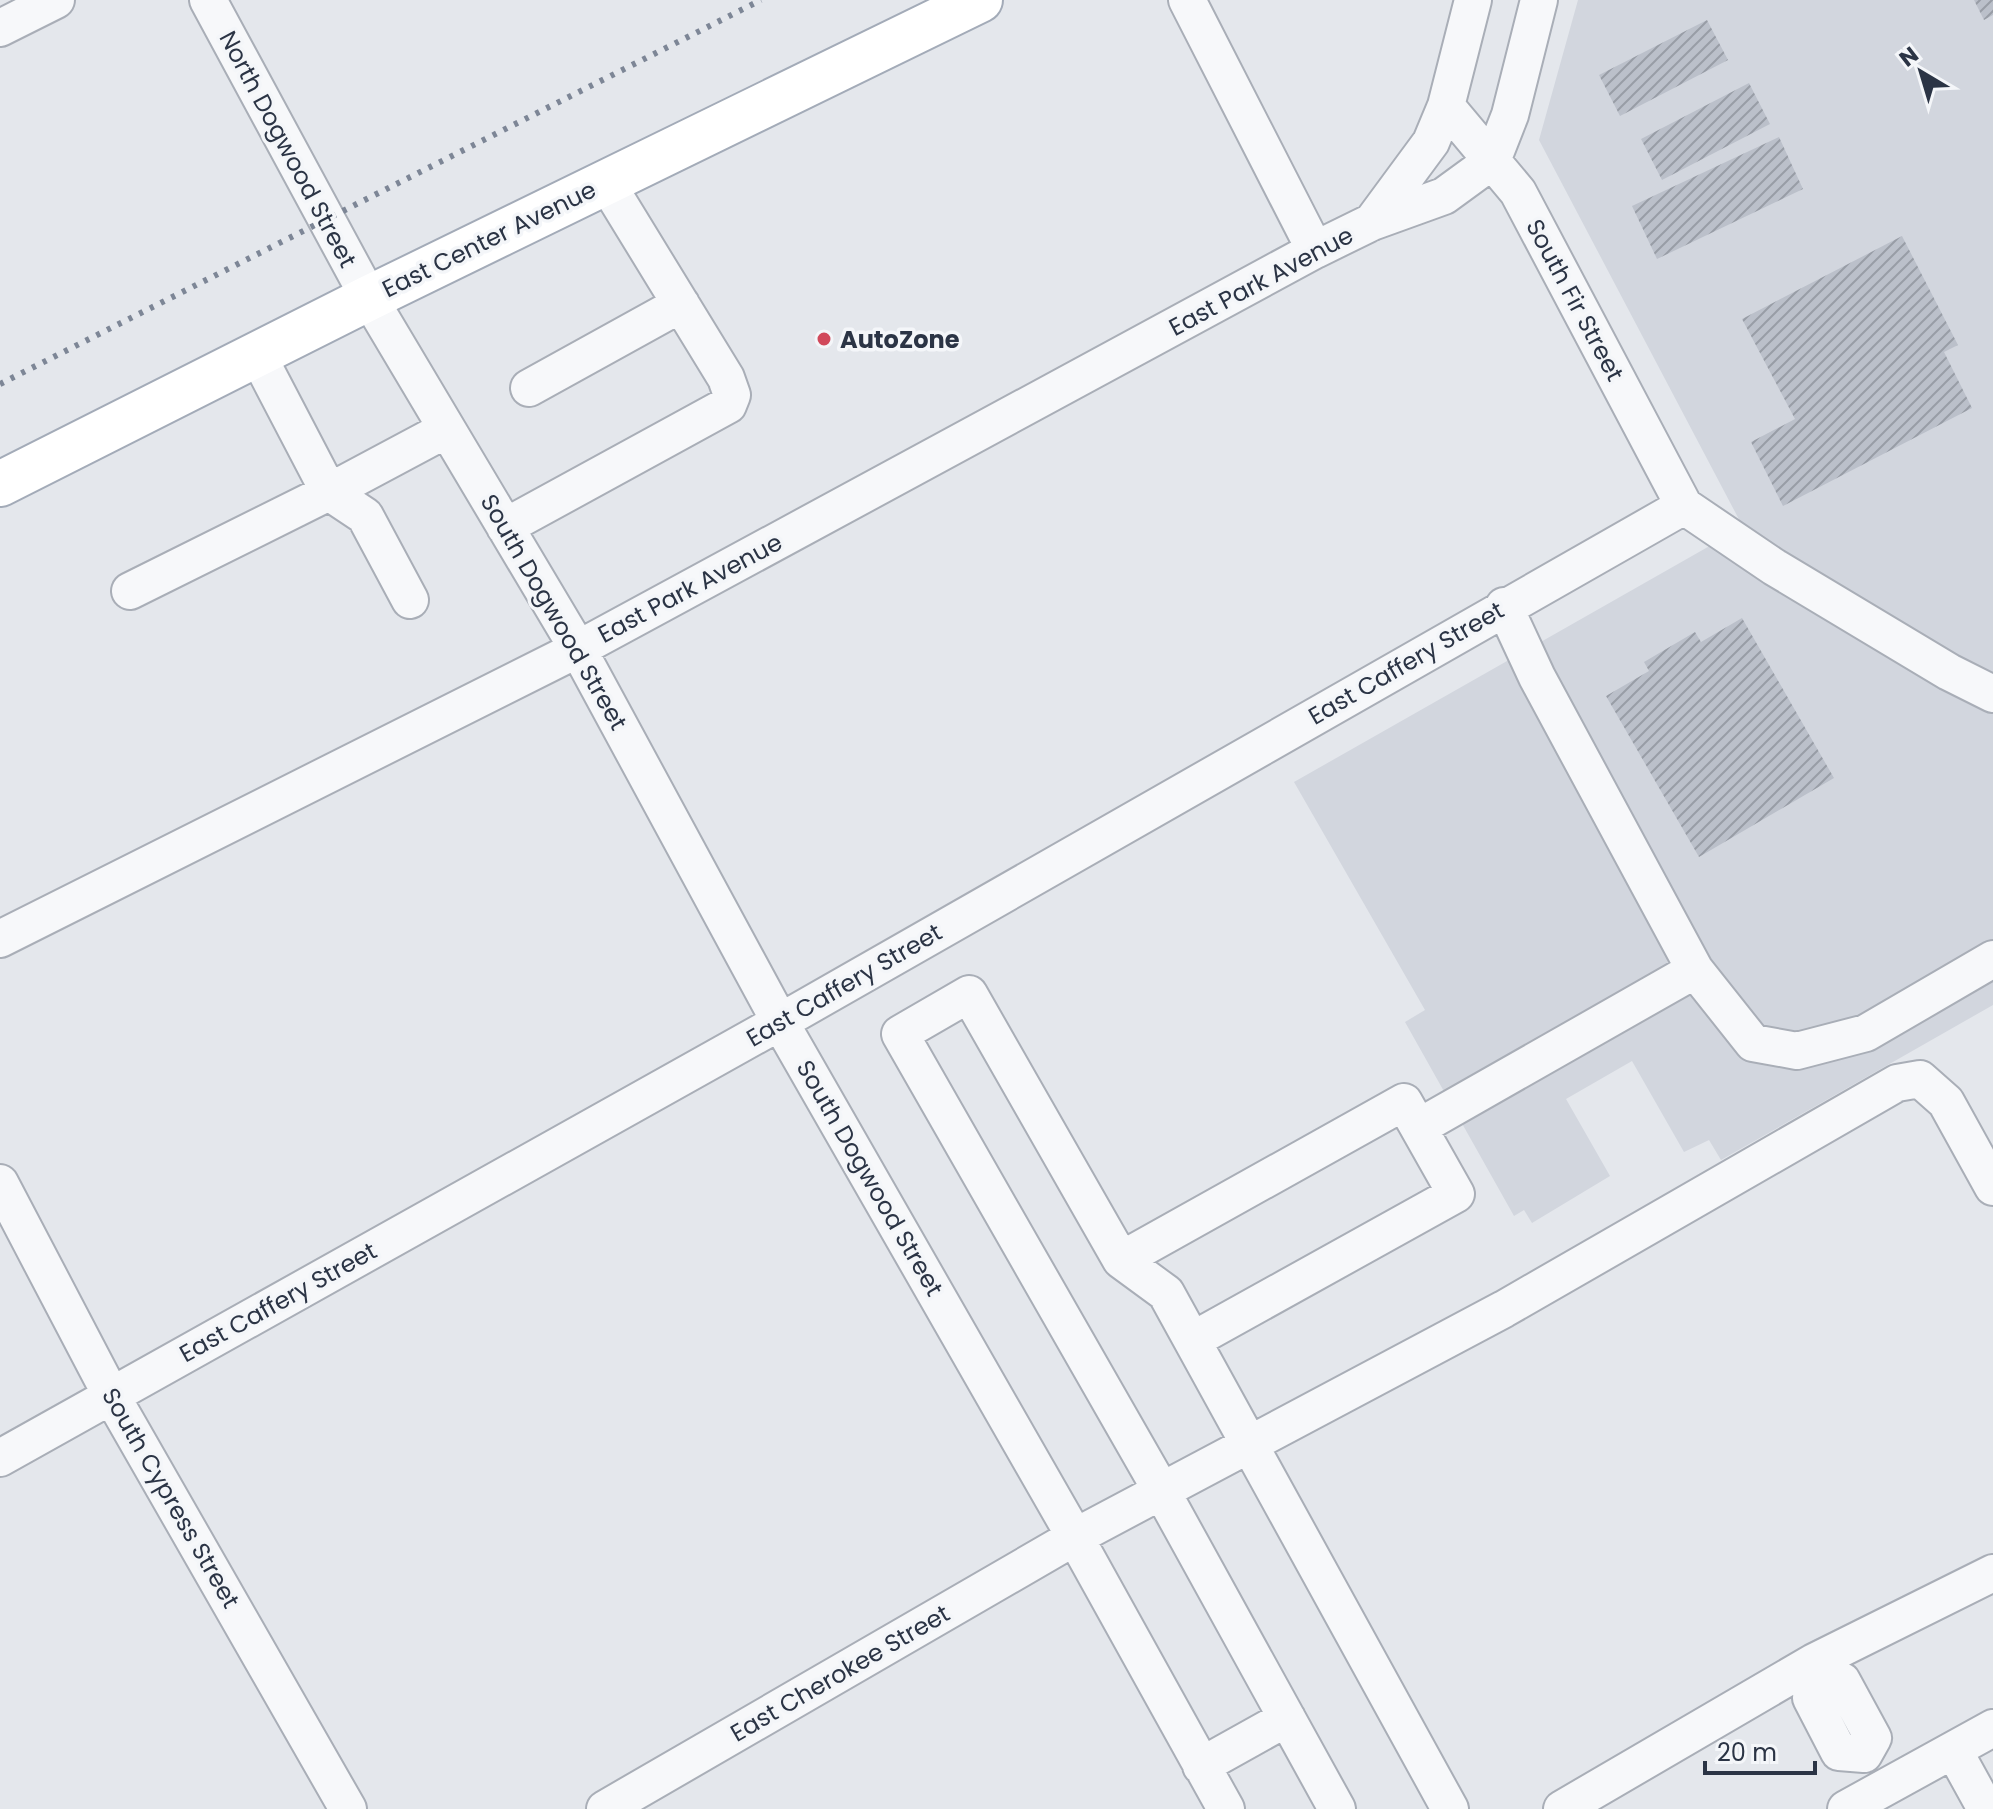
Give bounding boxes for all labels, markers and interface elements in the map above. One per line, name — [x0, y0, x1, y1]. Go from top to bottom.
street label: North Dogwood Street — [212, 25, 364, 273]
north arrow — [1881, 32, 1961, 112]
text: N — [1893, 39, 1925, 74]
street label: East Center Avenue — [377, 173, 601, 305]
street label: South Fir Street — [1518, 213, 1632, 387]
street label: East Park Avenue — [1163, 219, 1359, 343]
place label: AutoZone — [840, 323, 960, 356]
marker: AutoZone — [815, 330, 833, 348]
street label: South Dogwood Street — [473, 488, 635, 736]
street label: East Park Avenue — [592, 526, 788, 650]
street label: East Caffery Street — [1302, 594, 1510, 732]
street label: East Caffery Street — [740, 916, 948, 1054]
street label: South Dogwood Street — [789, 1054, 951, 1302]
street label: East Caffery Street — [173, 1234, 383, 1370]
street label: South Cypress Street — [94, 1382, 248, 1614]
street label: East Cherokee Street — [724, 1597, 956, 1749]
scale bar — [1705, 1725, 1815, 1775]
text: 20 m — [1717, 1736, 1777, 1769]

